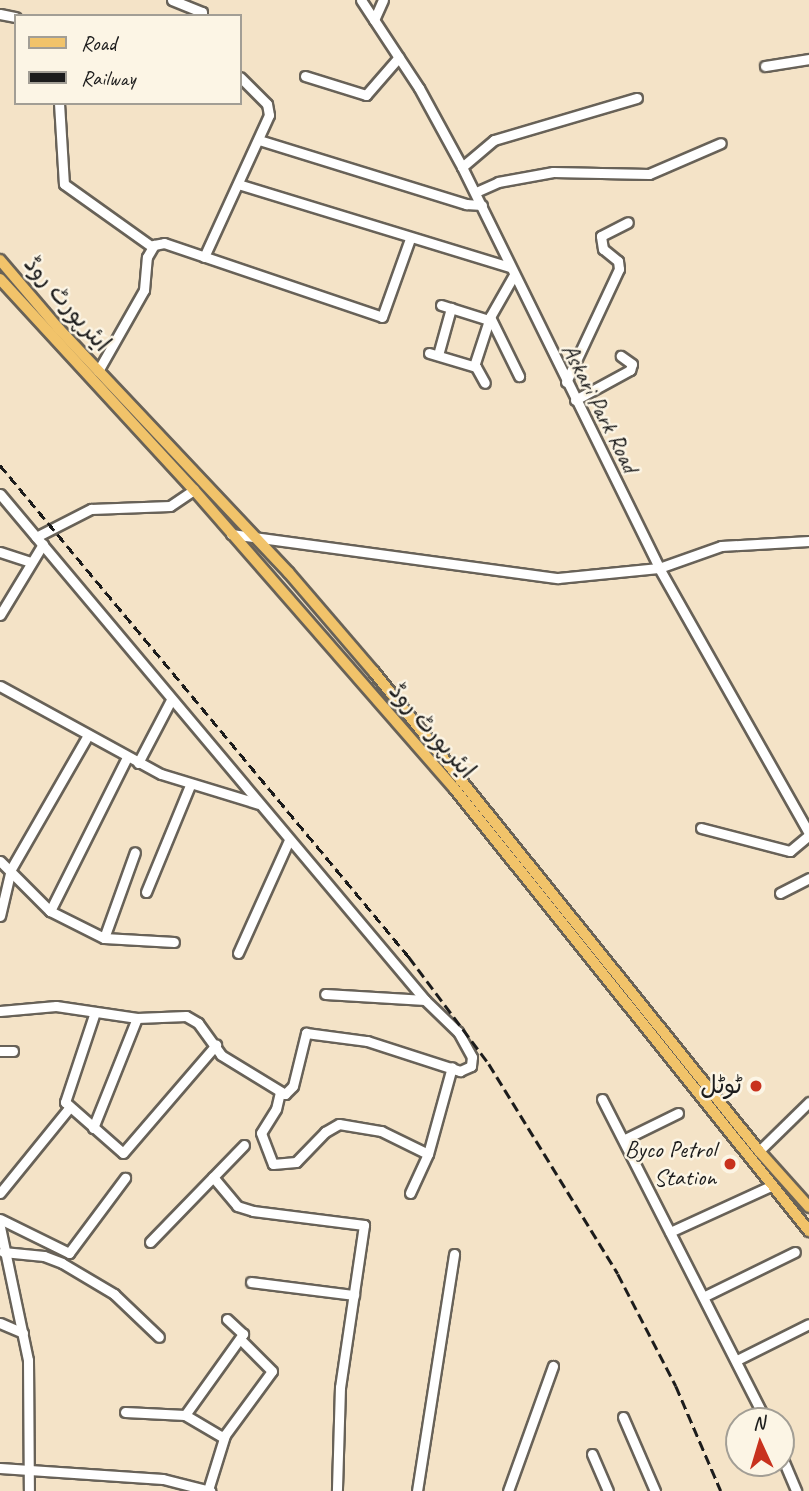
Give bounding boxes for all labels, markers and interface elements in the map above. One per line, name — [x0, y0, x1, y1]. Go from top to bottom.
legend — [14, 14, 242, 105]
text: Road — [81, 30, 116, 56]
text: Railway — [81, 65, 135, 91]
street label: ایئرپورٹ روڈ — [18, 250, 116, 358]
street label: Askari Park Road — [555, 338, 645, 478]
street label: ایئرپورٹ روڈ — [383, 677, 481, 785]
place label: ٹوٹل — [700, 1072, 742, 1100]
marker: ٹوٹل — [748, 1078, 764, 1094]
place label: Byco Petrol Station — [625, 1136, 716, 1192]
marker: Byco Petrol Station — [722, 1156, 738, 1172]
north arrow — [725, 1407, 795, 1477]
text: N — [752, 1411, 765, 1435]

